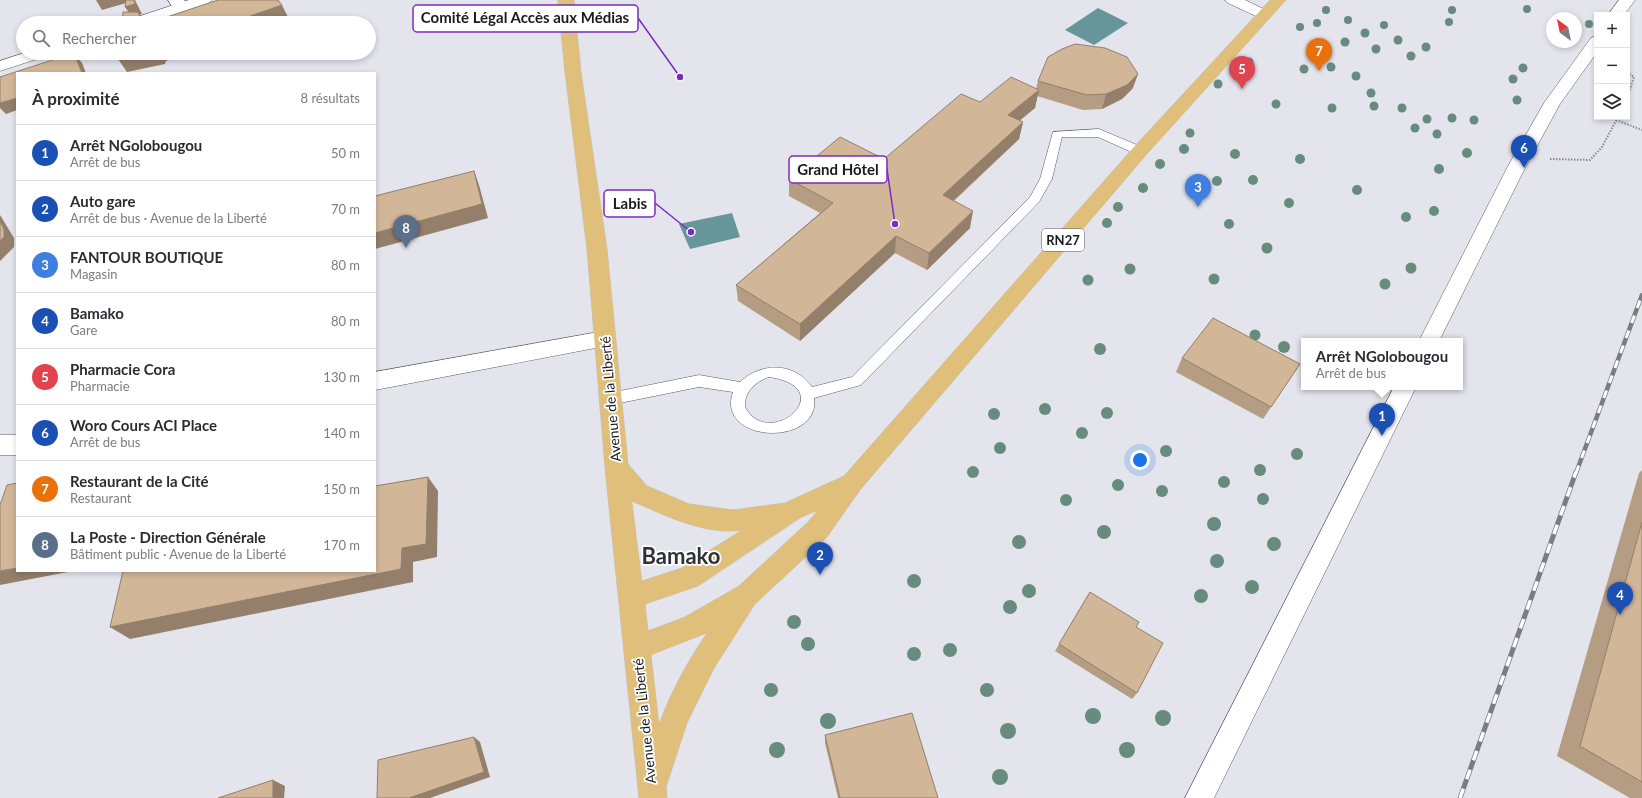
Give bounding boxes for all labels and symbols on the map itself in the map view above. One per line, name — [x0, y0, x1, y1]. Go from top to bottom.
callout: Comité Légal Accès aux Médias — [413, 5, 638, 32]
text: Comité Légal Accès aux Médias — [421, 8, 630, 26]
north arrow — [1546, 12, 1582, 48]
pin: 7 — [1306, 38, 1332, 71]
pin: 5 — [1229, 56, 1255, 89]
pin: 6 — [1511, 135, 1537, 168]
callout: Grand Hôtel — [789, 156, 887, 183]
text: Grand Hôtel — [797, 160, 879, 178]
pin: 3 — [1185, 174, 1211, 207]
callout: Labis — [604, 190, 655, 217]
text: Labis — [613, 194, 648, 212]
pin: 8 — [393, 215, 419, 248]
road number: RN27 — [1042, 229, 1084, 251]
street label: Avenue de la Liberté — [596, 336, 624, 462]
pin: 1 — [1369, 403, 1395, 436]
your location — [1130, 450, 1150, 470]
district label: Bamako — [642, 542, 720, 569]
pin: 2 — [807, 542, 833, 575]
pin: 4 — [1607, 582, 1633, 615]
street label: Avenue de la Liberté — [629, 658, 659, 784]

